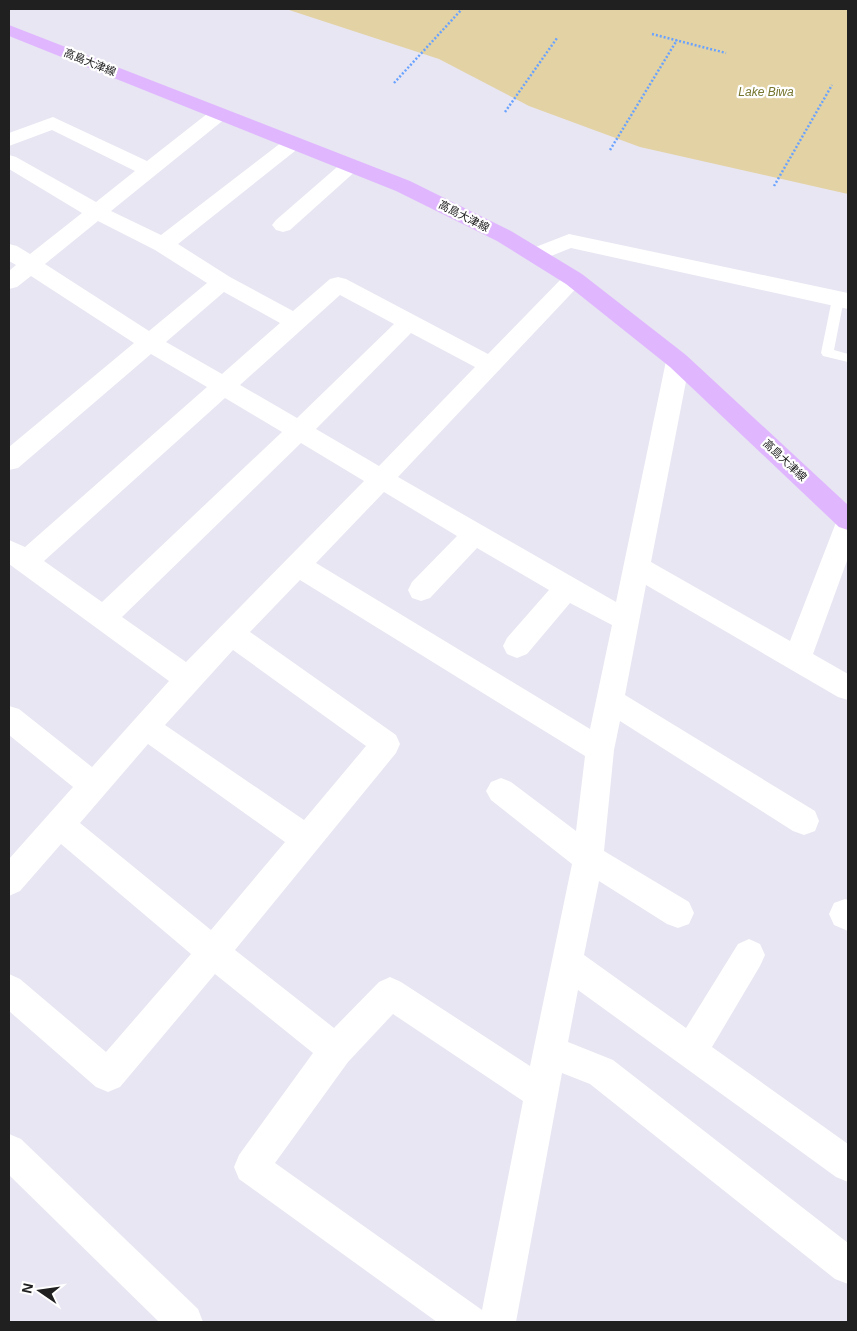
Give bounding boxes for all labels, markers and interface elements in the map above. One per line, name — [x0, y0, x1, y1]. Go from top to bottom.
street label: 高島大津線 — [62, 46, 118, 78]
water label: Lake Biwa — [738, 85, 794, 99]
street label: 高島大津線 — [437, 198, 491, 234]
street label: 高島大津線 — [761, 437, 809, 483]
north arrow — [15, 1266, 65, 1316]
text: N — [18, 1281, 36, 1295]

